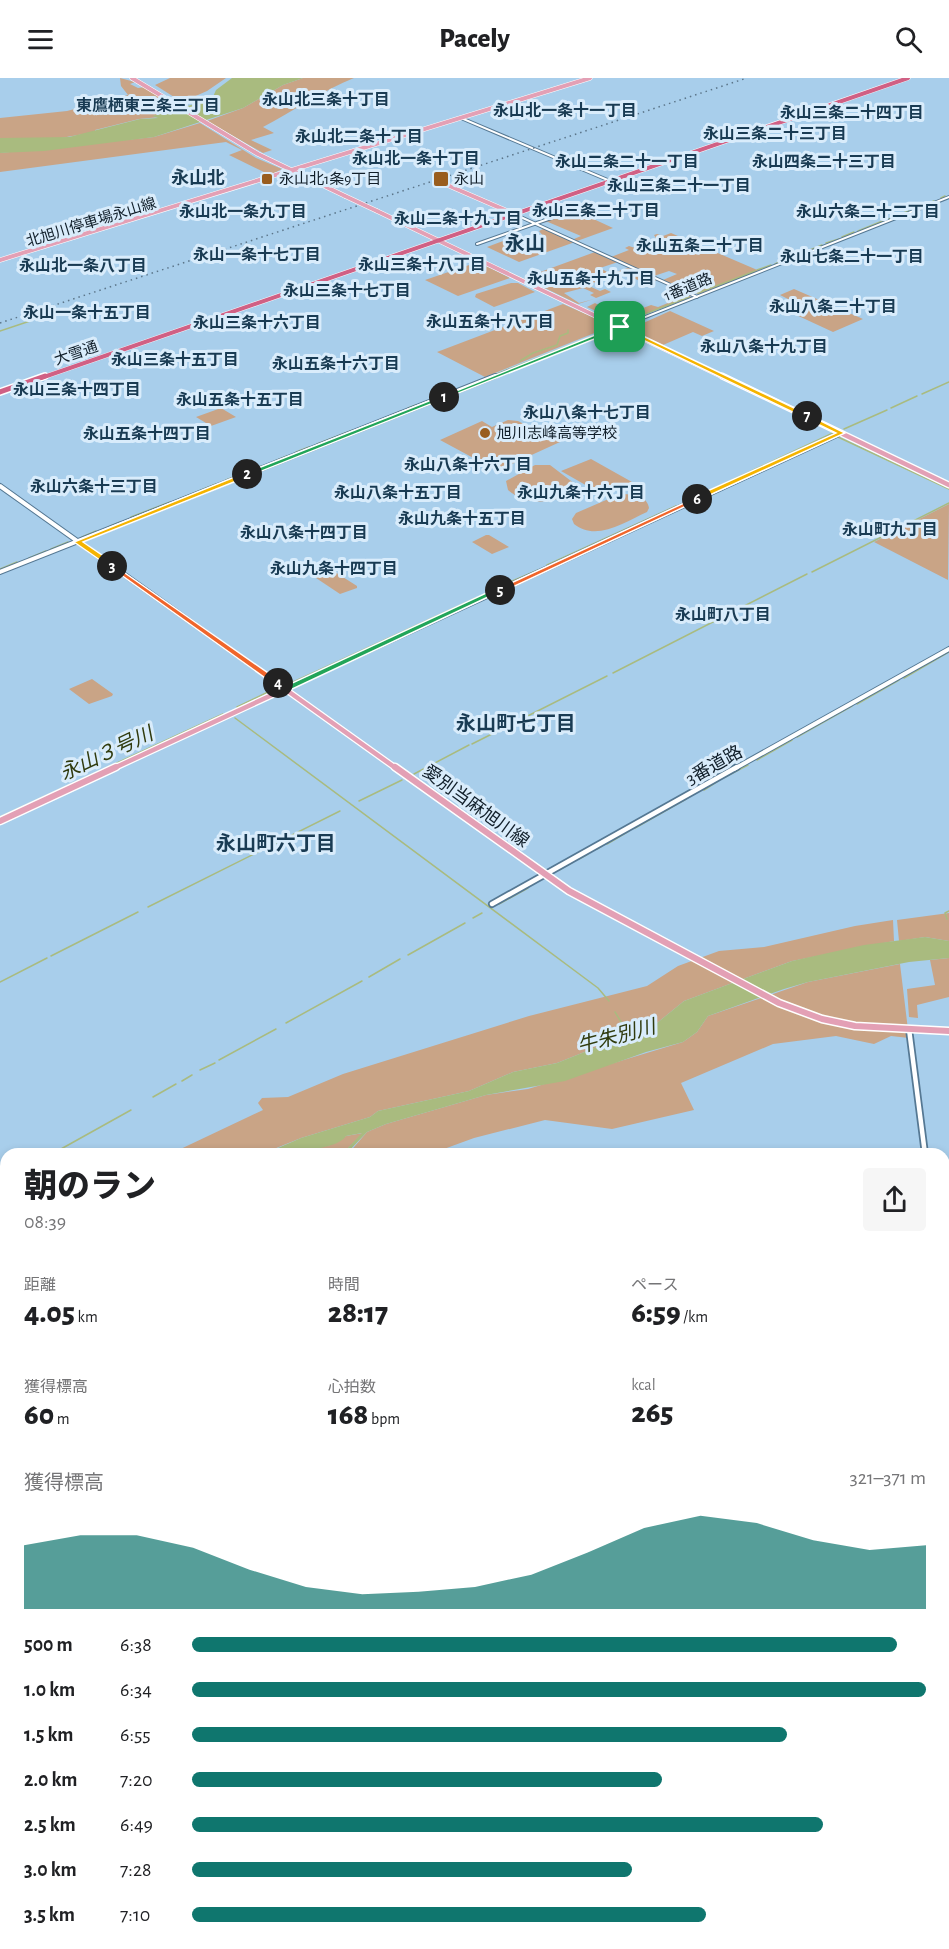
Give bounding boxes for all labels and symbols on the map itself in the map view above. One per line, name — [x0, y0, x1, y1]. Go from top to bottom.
district label: 永山北三条十丁目 — [262, 91, 390, 108]
district label: 東鷹栖東三条三丁目 — [76, 97, 220, 114]
district label: 永山北一条十一丁目 — [493, 102, 637, 119]
district label: 永山三条二十四丁目 — [780, 104, 924, 121]
district label: 永山三条二十三丁目 — [703, 125, 847, 142]
district label: 永山北二条十丁目 — [295, 128, 423, 145]
district label: 永山北一条十丁目 — [352, 150, 480, 167]
district label: 永山二条二十一丁目 — [555, 153, 699, 170]
district label: 永山四条二十三丁目 — [752, 153, 896, 170]
district label: 永山北 — [171, 168, 225, 188]
place label: 永山北1条9丁目 — [279, 170, 381, 187]
marker: 永山 — [432, 170, 450, 188]
place label: 永山 — [454, 171, 484, 187]
marker: 永山北1条9丁目 — [260, 172, 274, 186]
district label: 永山三条二十一丁目 — [607, 177, 751, 194]
street label: 北旭川停車場永山線 — [24, 194, 158, 249]
district label: 永山三条二十丁目 — [532, 202, 660, 219]
district label: 永山北一条九丁目 — [179, 203, 307, 220]
district label: 永山六条二十二丁目 — [796, 203, 940, 220]
district label: 永山二条十九丁目 — [394, 210, 522, 227]
district label: 永山 — [505, 233, 545, 254]
district label: 永山五条二十丁目 — [636, 237, 764, 254]
district label: 永山一条十七丁目 — [193, 246, 321, 263]
district label: 永山七条二十一丁目 — [780, 248, 924, 265]
district label: 永山三条十八丁目 — [358, 256, 486, 273]
district label: 永山北一条八丁目 — [19, 257, 147, 274]
district label: 永山五条十九丁目 — [527, 270, 655, 287]
street label: 1番道路 — [662, 270, 714, 304]
district label: 永山三条十七丁目 — [283, 282, 411, 299]
district label: 永山八条二十丁目 — [769, 298, 897, 315]
pin — [594, 301, 645, 352]
district label: 永山一条十五丁目 — [23, 304, 151, 321]
district label: 永山五条十八丁目 — [426, 313, 554, 330]
district label: 永山三条十六丁目 — [193, 314, 321, 331]
street label: 大雪通 — [52, 338, 100, 368]
district label: 永山八条十九丁目 — [700, 338, 828, 355]
district label: 永山三条十五丁目 — [111, 351, 239, 368]
district label: 永山五条十六丁目 — [272, 355, 400, 372]
district label: 永山三条十四丁目 — [13, 381, 141, 398]
pin: 1 — [429, 382, 459, 412]
district label: 永山五条十五丁目 — [176, 391, 304, 408]
pin: 7 — [792, 401, 822, 431]
district label: 永山八条十七丁目 — [523, 404, 651, 421]
place label: 旭川志峰高等学校 — [497, 424, 617, 441]
district label: 永山五条十四丁目 — [83, 425, 211, 442]
marker: 旭川志峰高等学校 — [478, 426, 492, 440]
district label: 永山八条十六丁目 — [404, 456, 532, 473]
pin: 2 — [232, 459, 262, 489]
district label: 永山六条十三丁目 — [30, 478, 158, 495]
district label: 永山八条十五丁目 — [334, 484, 462, 501]
district label: 永山九条十六丁目 — [517, 484, 645, 501]
pin: 6 — [682, 484, 712, 514]
district label: 永山九条十五丁目 — [398, 510, 526, 527]
district label: 永山町九丁目 — [842, 521, 938, 538]
district label: 永山八条十四丁目 — [240, 524, 368, 541]
pin: 3 — [97, 551, 127, 581]
district label: 永山九条十四丁目 — [270, 560, 398, 577]
pin: 5 — [485, 575, 515, 605]
district label: 永山町八丁目 — [675, 606, 771, 623]
pin: 4 — [263, 668, 293, 698]
district label: 永山町七丁目 — [456, 713, 576, 734]
water label: 永山３号川 — [56, 722, 158, 784]
street label: 3番道路 — [682, 741, 746, 789]
street label: 愛別当麻旭川線 — [419, 761, 533, 851]
district label: 永山町六丁目 — [216, 833, 336, 854]
water label: 牛朱別川 — [575, 1015, 659, 1057]

